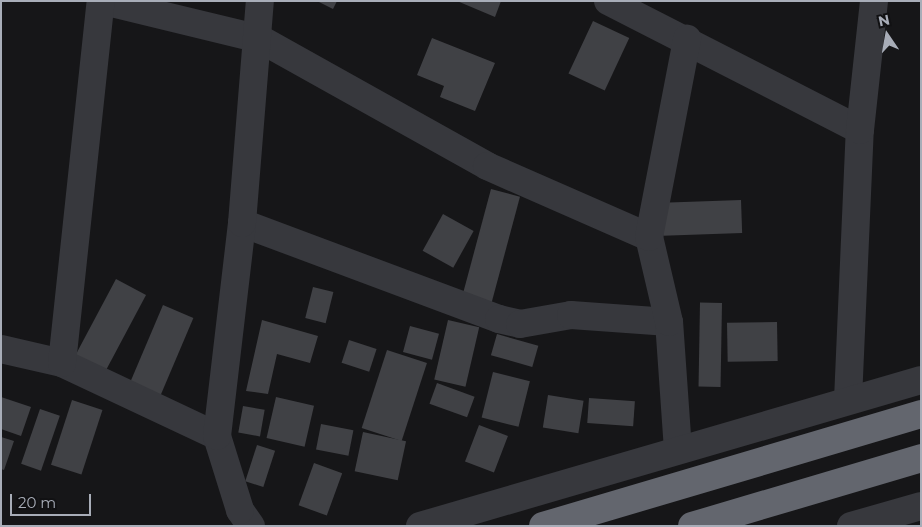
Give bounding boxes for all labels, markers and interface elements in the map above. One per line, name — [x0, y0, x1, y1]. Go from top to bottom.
north arrow — [862, 10, 912, 60]
text: N — [876, 10, 891, 30]
scale bar — [12, 484, 94, 516]
text: 20 m — [18, 493, 56, 512]

